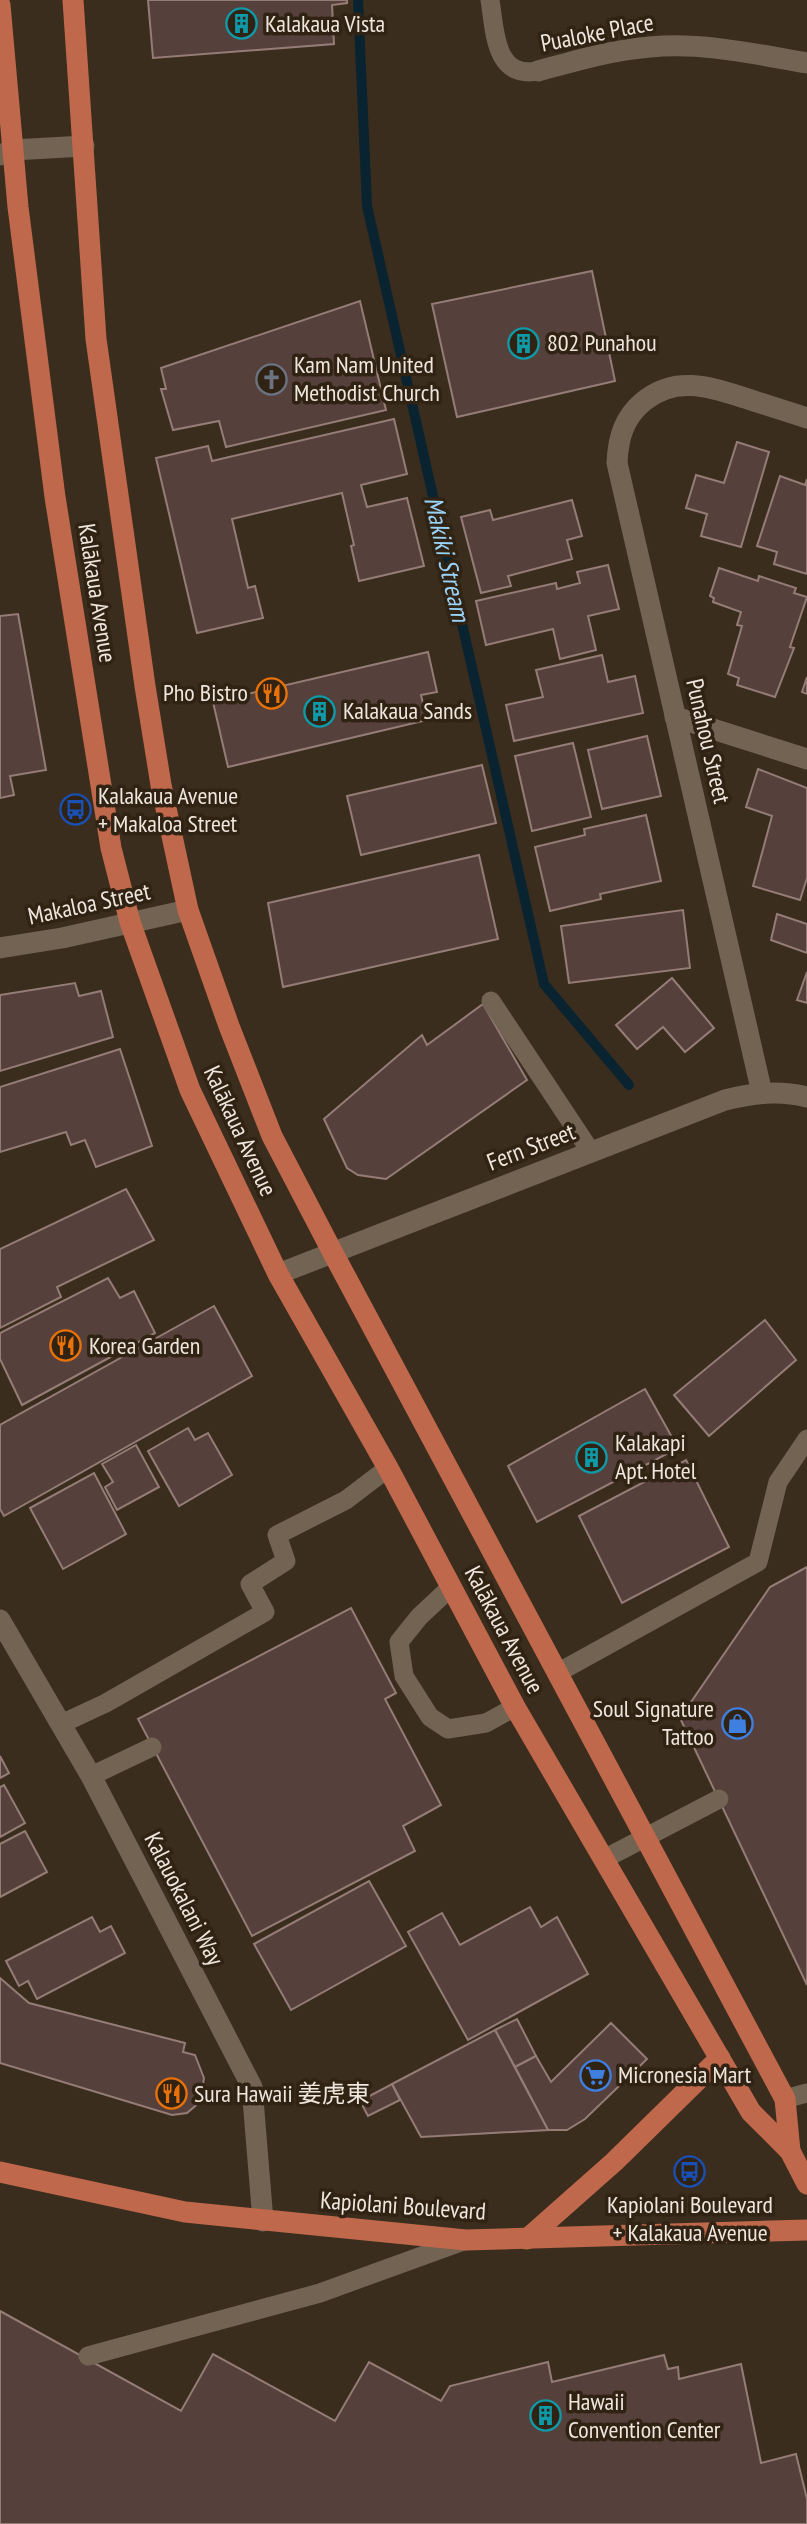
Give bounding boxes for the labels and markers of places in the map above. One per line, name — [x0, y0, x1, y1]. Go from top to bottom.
building icon: Kalakaua Vista — [225, 7, 259, 41]
place label: Kalakaua Vista — [265, 8, 385, 39]
building icon: 802 Punahou — [507, 326, 541, 360]
place label: 802 Punahou — [547, 327, 657, 358]
place label: Kam Nam United Methodist Church — [294, 349, 440, 408]
church icon: Kam Nam United Methodist Church — [254, 362, 288, 396]
restaurant icon: Pho Bistro — [254, 676, 288, 710]
place label: Pho Bistro — [163, 677, 248, 708]
building icon: Kalakaua Sands — [303, 694, 337, 728]
place label: Kalakaua Sands — [343, 695, 472, 726]
place label: Kalakaua Avenue + Makaloa Street — [98, 780, 238, 839]
bus stop icon: Kalakaua Avenue + Makaloa Street — [58, 793, 92, 827]
restaurant icon: Korea Garden — [49, 1329, 83, 1363]
place label: Korea Garden — [89, 1330, 200, 1361]
place label: Kalakapi Apt. Hotel — [615, 1427, 697, 1486]
building icon: Kalakapi Apt. Hotel — [575, 1440, 609, 1474]
place label: Soul Signature Tattoo — [593, 1693, 714, 1752]
shop icon: Soul Signature Tattoo — [720, 1706, 754, 1740]
supermarket icon: Micronesia Mart — [578, 2058, 612, 2092]
place label: Micronesia Mart — [618, 2059, 751, 2090]
restaurant icon: Sura Hawaii 姜虎東 — [154, 2077, 188, 2111]
place label: Sura Hawaii 姜虎東 — [194, 2078, 370, 2109]
bus stop icon: Kapiolani Boulevard + Kalakaua Avenue — [673, 2154, 707, 2188]
place label: Kapiolani Boulevard + Kalakaua Avenue — [607, 2189, 773, 2248]
place label: Hawaii Convention Center — [568, 2386, 721, 2445]
building icon: Hawaii Convention Center — [528, 2399, 562, 2433]

